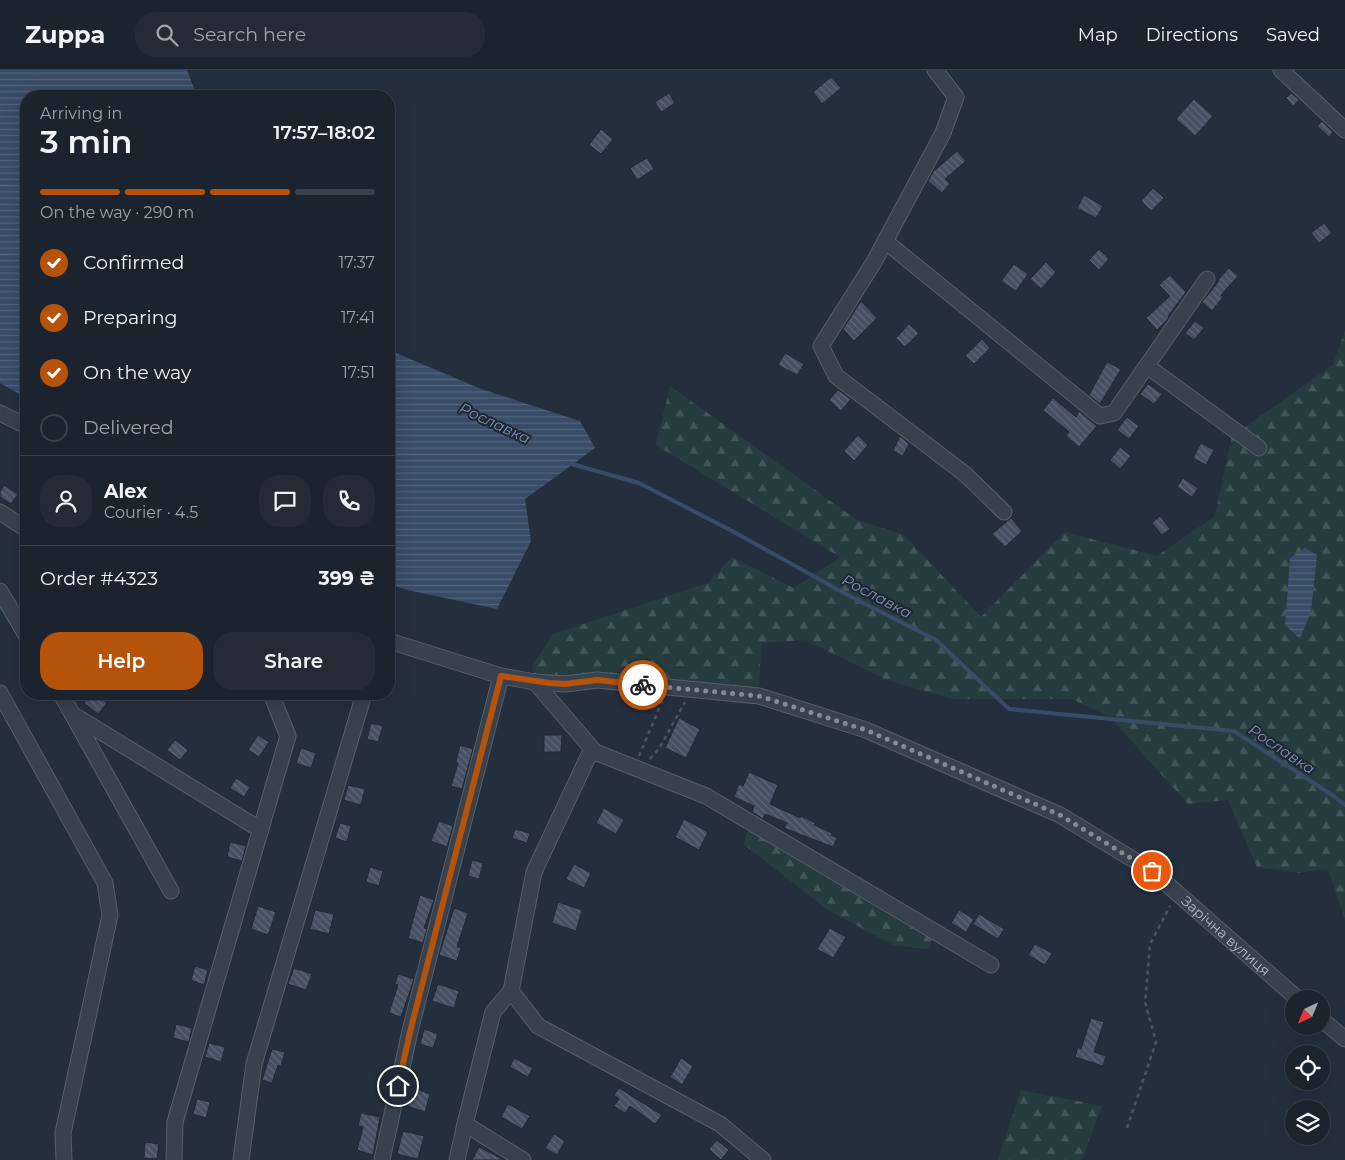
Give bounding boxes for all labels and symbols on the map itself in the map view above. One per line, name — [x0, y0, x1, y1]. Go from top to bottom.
water label: Рославка — [456, 398, 534, 448]
water label: Рославка — [839, 570, 915, 622]
courier — [618, 660, 668, 710]
water label: Рославка — [1245, 720, 1319, 778]
pin — [1131, 850, 1173, 892]
street label: Зарічна вулиця — [1178, 892, 1274, 980]
north arrow — [1285, 990, 1330, 1035]
pin — [377, 1065, 419, 1107]

